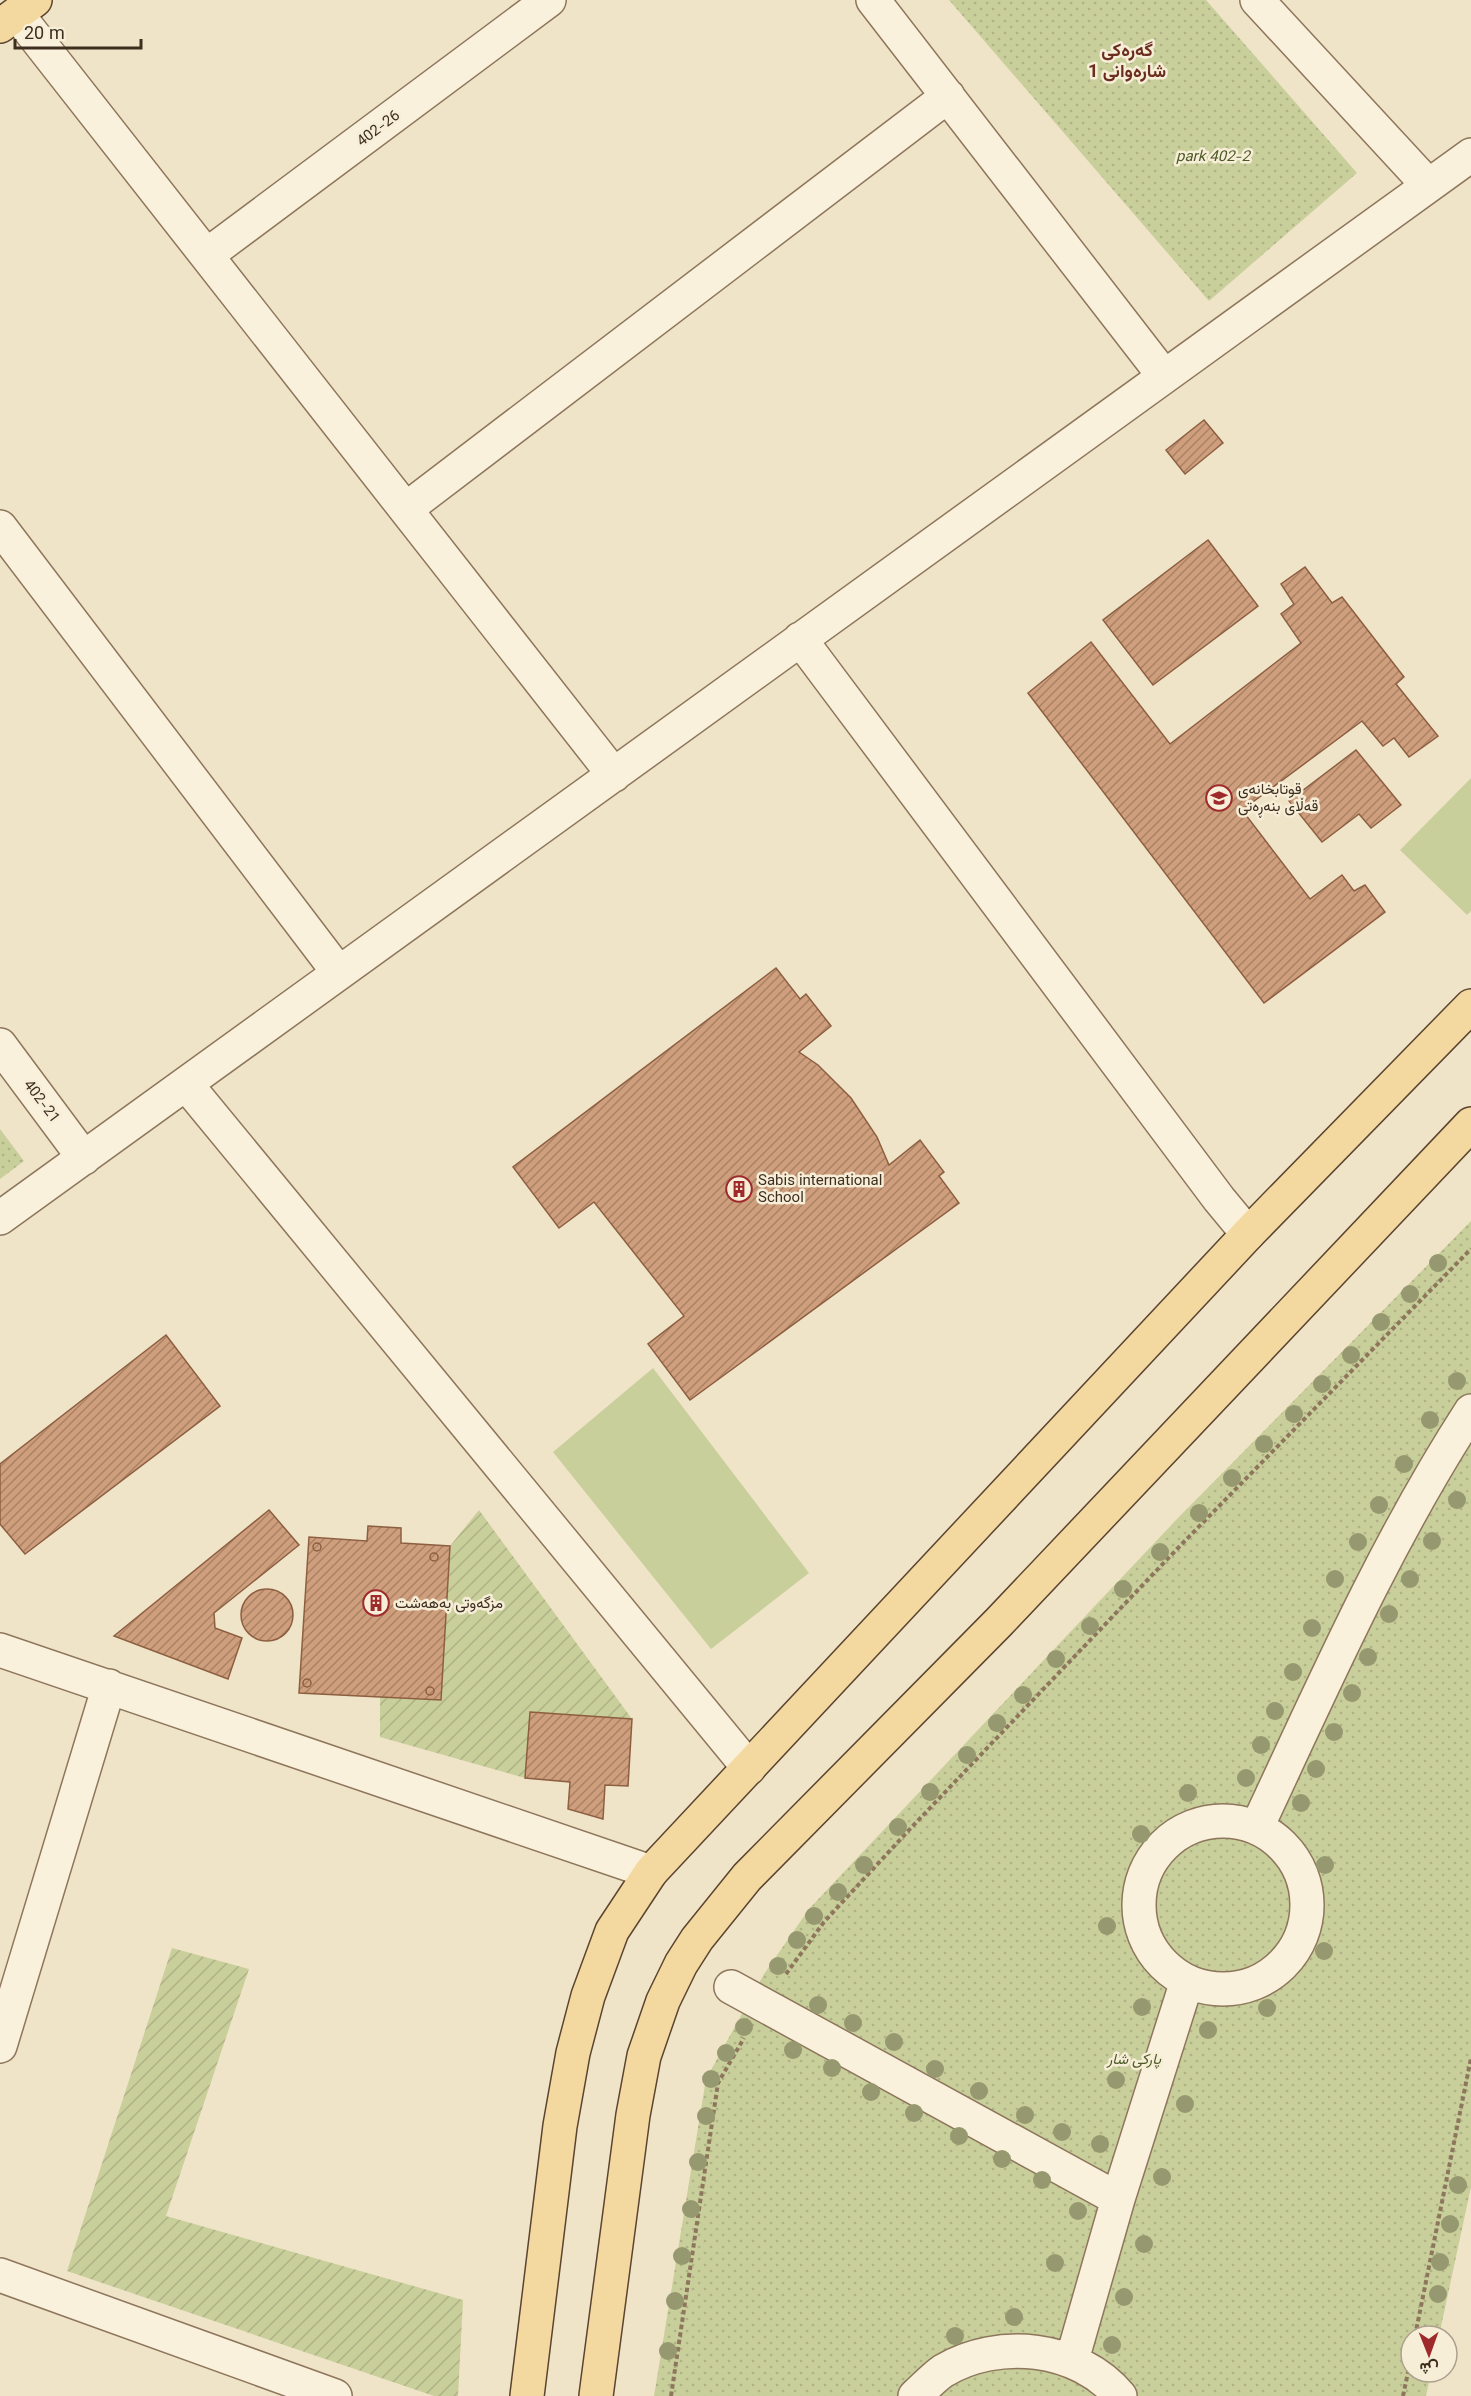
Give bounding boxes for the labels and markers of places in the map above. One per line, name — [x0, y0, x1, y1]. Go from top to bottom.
place label: قوتابخانەی قەڵای بنەڕەتی — [1238, 779, 1318, 819]
school or university icon: قوتابخانەی قەڵای بنەڕەتی — [1204, 783, 1234, 813]
place label: Sabis international School — [758, 1170, 882, 1210]
building icon: Sabis international School — [724, 1174, 754, 1204]
building icon: مزگەوتی بەهەشت — [361, 1588, 391, 1618]
place label: مزگەوتی بەهەشت — [395, 1593, 503, 1616]

